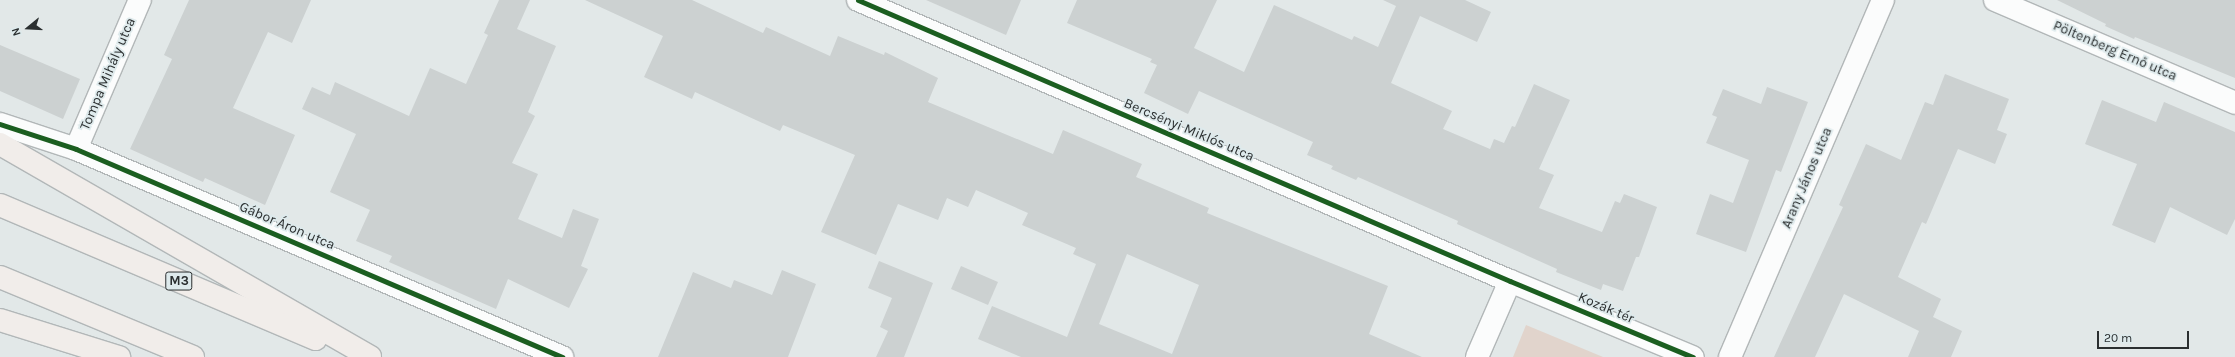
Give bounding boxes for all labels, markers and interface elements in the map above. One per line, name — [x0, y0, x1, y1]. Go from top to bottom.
north arrow — [8, 8, 48, 48]
street label: Tompa Mihály utca — [77, 15, 139, 133]
street label: Pöltenberg Ernő utca — [2051, 17, 2179, 85]
text: N — [9, 26, 24, 38]
street label: Bercsényi Miklós utca — [1121, 95, 1257, 165]
street label: Arany János utca — [1778, 125, 1836, 231]
street label: Gábor Áron utca — [237, 198, 337, 254]
road number: M3 — [165, 270, 193, 292]
street label: Kozák tér — [1575, 289, 1637, 327]
scale bar — [2099, 323, 2191, 349]
text: 20 m — [2104, 331, 2132, 345]

